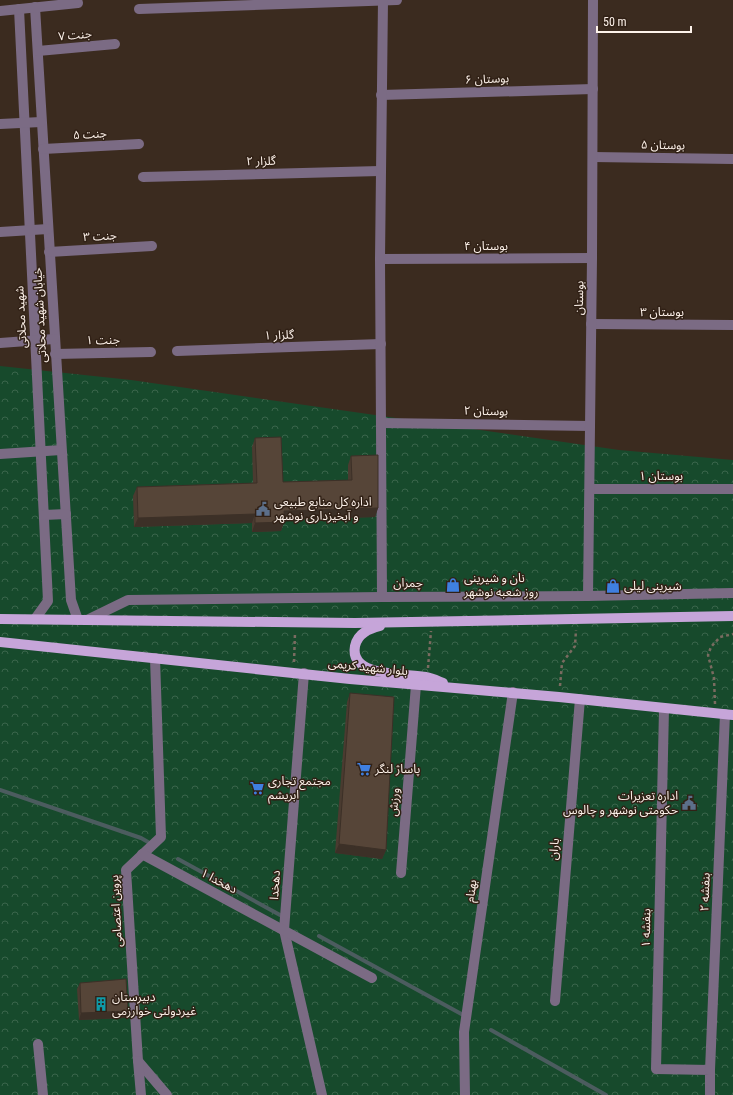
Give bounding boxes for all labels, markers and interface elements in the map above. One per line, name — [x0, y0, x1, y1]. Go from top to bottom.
scale bar — [597, 8, 691, 34]
text: 50 m — [603, 15, 627, 29]
street label: جنت ۷ — [57, 27, 93, 43]
street label: بوستان ۶ — [465, 71, 509, 87]
street label: جنت ۵ — [73, 126, 107, 142]
street label: بوستان ۵ — [641, 138, 685, 152]
street label: گلزار ۲ — [246, 154, 277, 168]
street label: جنت ۳ — [83, 228, 117, 244]
street label: بوستان ۴ — [464, 239, 508, 253]
street label: خیابان شهید محلاتی — [31, 267, 50, 363]
street label: بوستان — [572, 281, 586, 315]
street label: شهید محلاتی — [12, 285, 30, 349]
street label: بوستان ۳ — [640, 305, 684, 319]
street label: گلزار ۱ — [264, 327, 295, 343]
street label: جنت ۱ — [86, 333, 120, 347]
street label: بوستان ۲ — [464, 404, 508, 418]
street label: بوستان ۱ — [639, 469, 683, 483]
place label: اداره كل منابع طبيعی و آبخيزداری نوشهر — [273, 495, 372, 523]
public building icon: اداره كل منابع طبيعی و آبخيزداری نوشهر — [255, 501, 271, 517]
place label: نان و شیرینی روز شعبه نوشهر — [463, 571, 538, 599]
street label: چمران — [393, 576, 423, 591]
shop icon: نان و شیرینی روز شعبه نوشهر — [445, 577, 461, 593]
shop icon: شیرینی لیلی — [605, 578, 621, 594]
place label: شیرینی لیلی — [624, 579, 682, 593]
street label: بلوار شهید کریمی — [327, 656, 409, 678]
supermarket icon: پاساژ لنگر — [356, 761, 372, 777]
place label: پاساژ لنگر — [374, 762, 420, 777]
place label: مجتمع تجاری ابریشم — [268, 774, 331, 804]
supermarket icon: مجتمع تجاری ابریشم — [249, 780, 265, 796]
street label: ورزش — [386, 787, 402, 817]
place label: اداره تعزیرات حکومتی نوشهر و چالوس — [563, 789, 678, 818]
public building icon: اداره تعزیرات حکومتی نوشهر و چالوس — [681, 795, 697, 811]
street label: باران — [546, 837, 562, 861]
street label: دهخدا ۱ — [198, 866, 240, 896]
street label: دهخدا — [267, 870, 283, 900]
street label: بنفشه ۲ — [697, 872, 713, 912]
street label: پروین اعتصامی — [107, 875, 126, 947]
street label: بهنام — [462, 879, 481, 904]
street label: بنفشه ۱ — [639, 908, 653, 948]
place label: دبیرستان غیردولتی خوارزمی — [112, 990, 196, 1018]
building icon: دبیرستان غیردولتی خوارزمی — [93, 996, 109, 1012]

